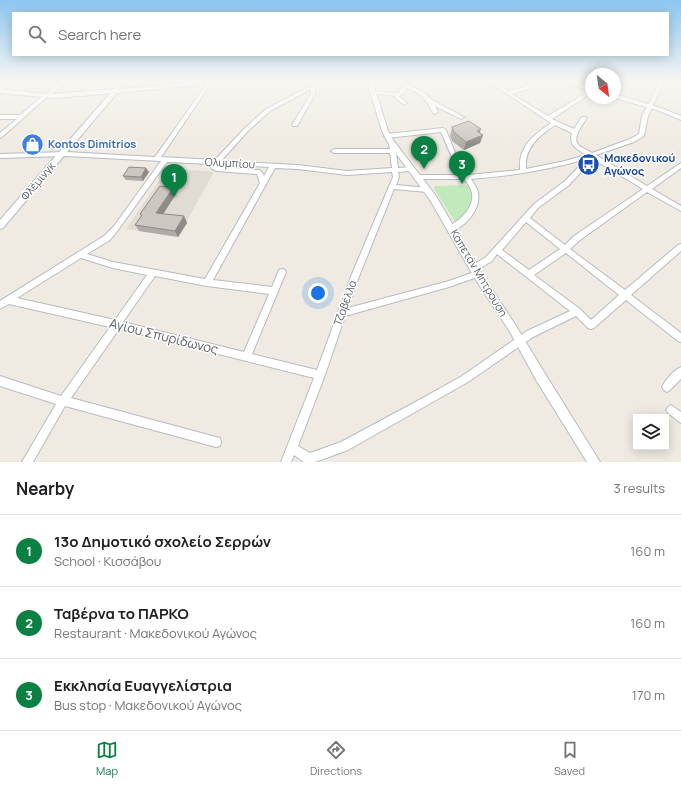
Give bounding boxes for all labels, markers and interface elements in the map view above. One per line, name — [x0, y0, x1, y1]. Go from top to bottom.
search box — [12, 12, 669, 56]
icon: search — [26, 23, 48, 45]
text: Search here — [58, 24, 141, 45]
north arrow — [585, 68, 621, 104]
shop icon: Kontos Dimitrios — [20, 131, 46, 157]
place label: Kontos Dimitrios — [48, 136, 136, 151]
pin: 2 — [411, 136, 437, 169]
place label: Μακεδονικού Αγώνος — [604, 150, 675, 178]
pin: 3 — [449, 151, 475, 184]
bus stop icon: Μακεδονικού Αγώνος — [575, 151, 601, 177]
street label: Ολυμπίου — [204, 154, 256, 171]
street label: Φλέμινγκ — [17, 158, 58, 203]
pin: 1 — [161, 164, 187, 197]
street label: Καπετάν Μητρούση — [447, 226, 511, 319]
street label: Τζαβέλλα — [329, 278, 360, 328]
your location — [308, 283, 328, 303]
street label: Αγίου Σπυρίδωνος — [108, 314, 220, 358]
map controls — [633, 414, 669, 450]
button: layers — [633, 414, 669, 450]
text: Nearby — [16, 477, 74, 500]
text: 3 results — [613, 479, 665, 497]
text: 13ο Δημοτικό σχολείο Σερρών — [54, 531, 271, 552]
text: 1 — [26, 542, 32, 560]
text: 160 m — [630, 542, 665, 560]
text: School · Κισσάβου — [54, 552, 161, 570]
text: Ταβέρνα το ΠΑΡΚΟ — [54, 603, 189, 624]
text: 2 — [25, 614, 33, 632]
text: 160 m — [630, 614, 665, 632]
text: Restaurant · Μακεδονικού Αγώνος — [54, 624, 257, 642]
text: Εκκλησία Ευαγγελίστρια — [54, 675, 232, 696]
text: 3 — [25, 686, 33, 704]
text: 170 m — [632, 686, 665, 704]
text: Bus stop · Μακεδονικού Αγώνος — [54, 696, 242, 714]
tab: Map — [96, 739, 118, 778]
tab: Directions — [310, 739, 362, 778]
tab: Saved — [554, 739, 585, 778]

